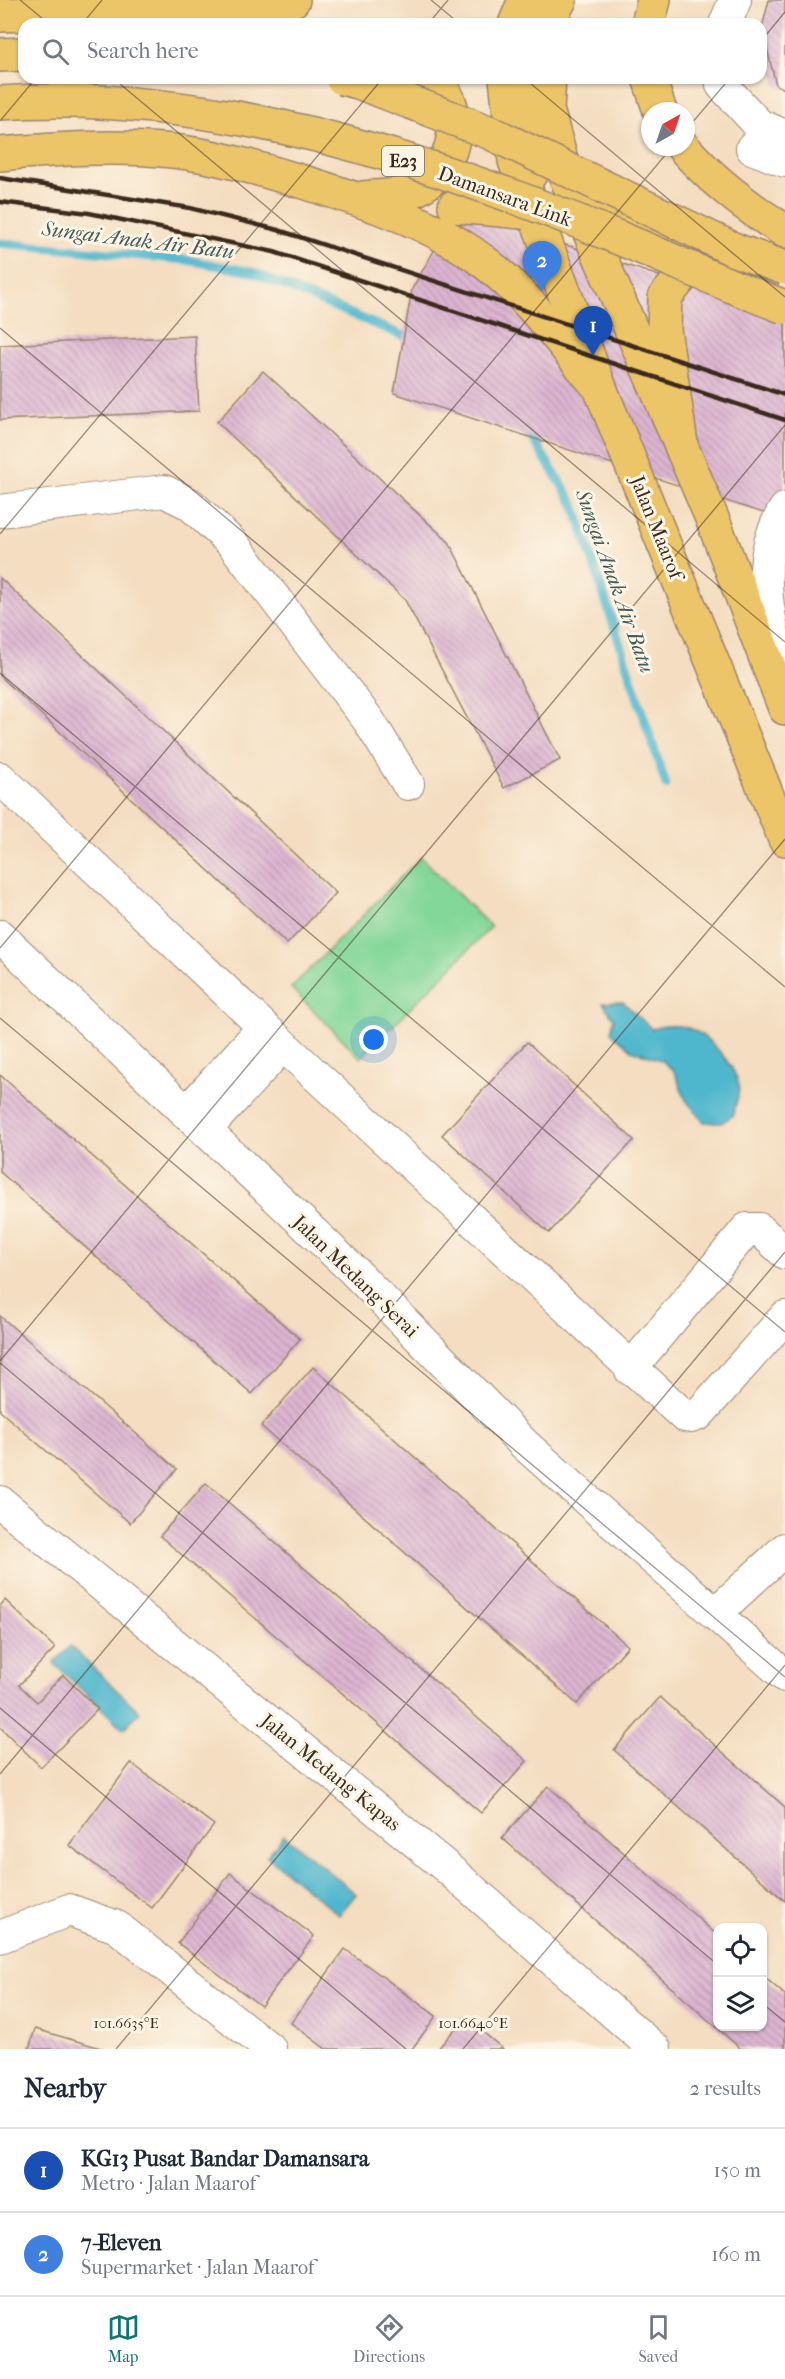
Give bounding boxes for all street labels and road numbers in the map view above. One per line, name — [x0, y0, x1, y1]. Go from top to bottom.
road number: E23 — [382, 146, 424, 176]
street label: Damansara Link — [435, 162, 575, 232]
street label: Jalan Maarof — [625, 471, 689, 586]
street label: Jalan Medang Serai — [287, 1209, 423, 1342]
street label: Jalan Medang Kapas — [255, 1708, 405, 1836]

